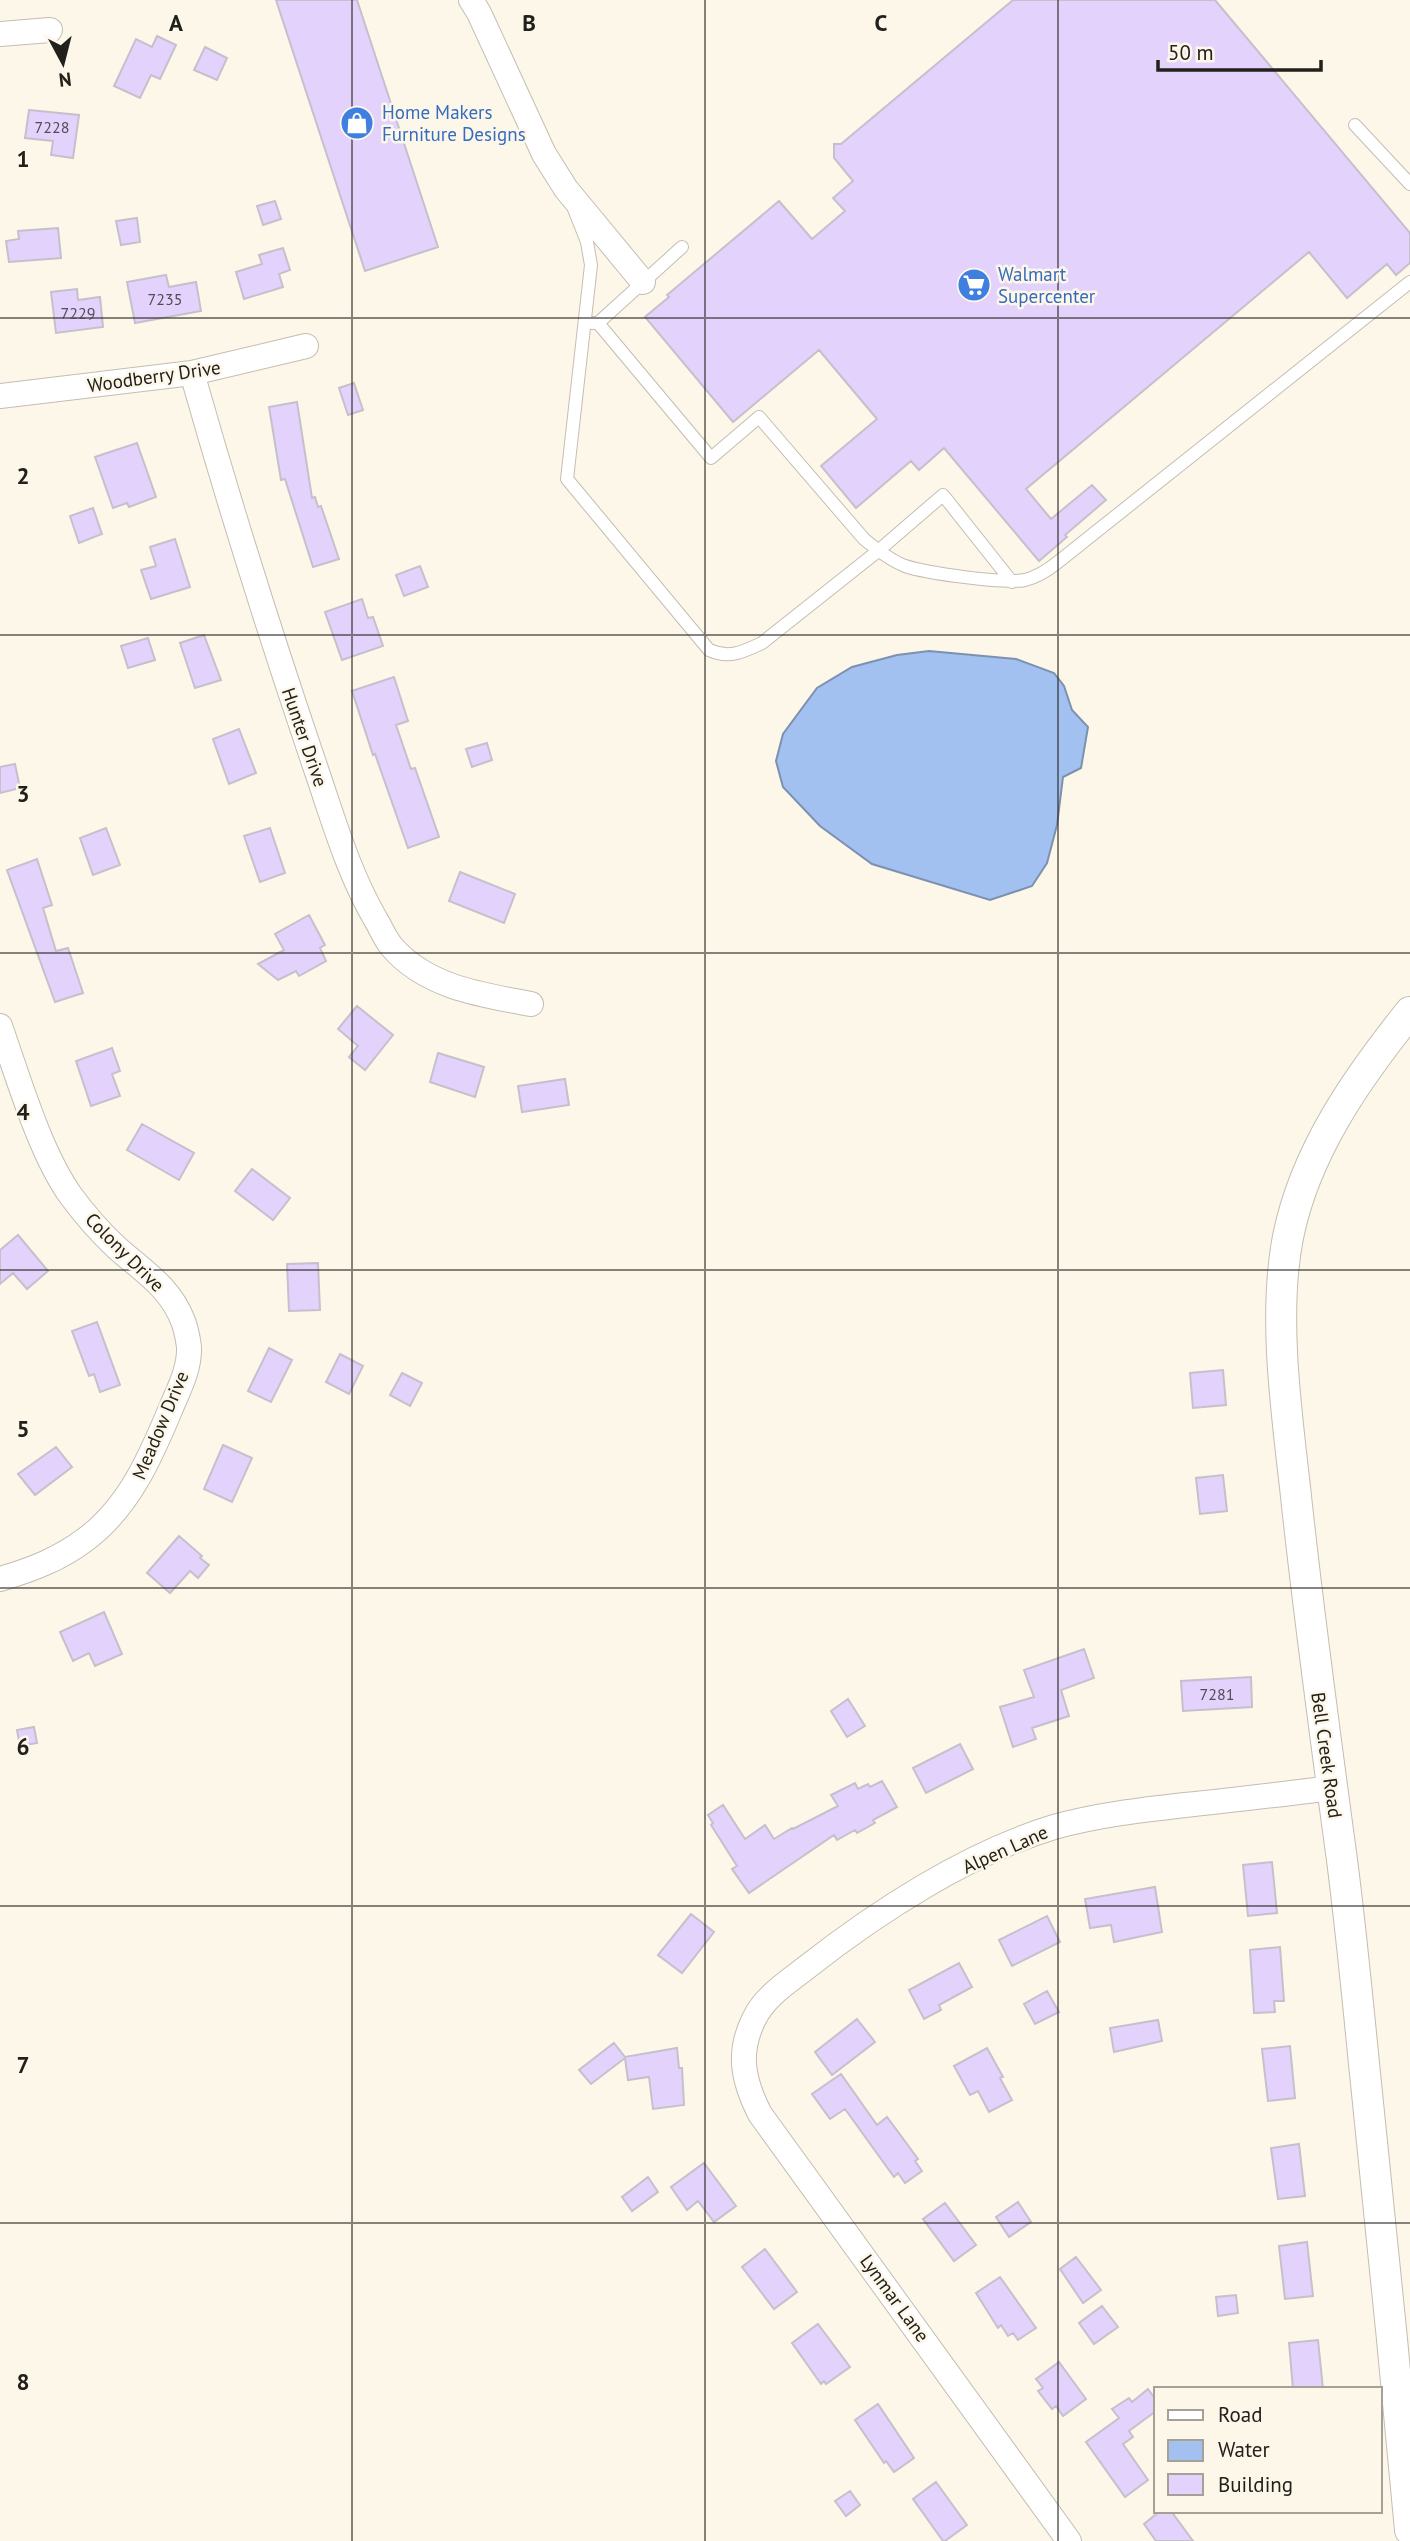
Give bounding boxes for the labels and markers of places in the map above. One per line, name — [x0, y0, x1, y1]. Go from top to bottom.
place label: Home Makers Furniture Designs — [382, 100, 526, 146]
shop icon: Home Makers Furniture Designs — [338, 104, 376, 142]
place label: Walmart Supercenter — [998, 262, 1096, 308]
supermarket icon: Walmart Supercenter — [955, 266, 993, 304]

